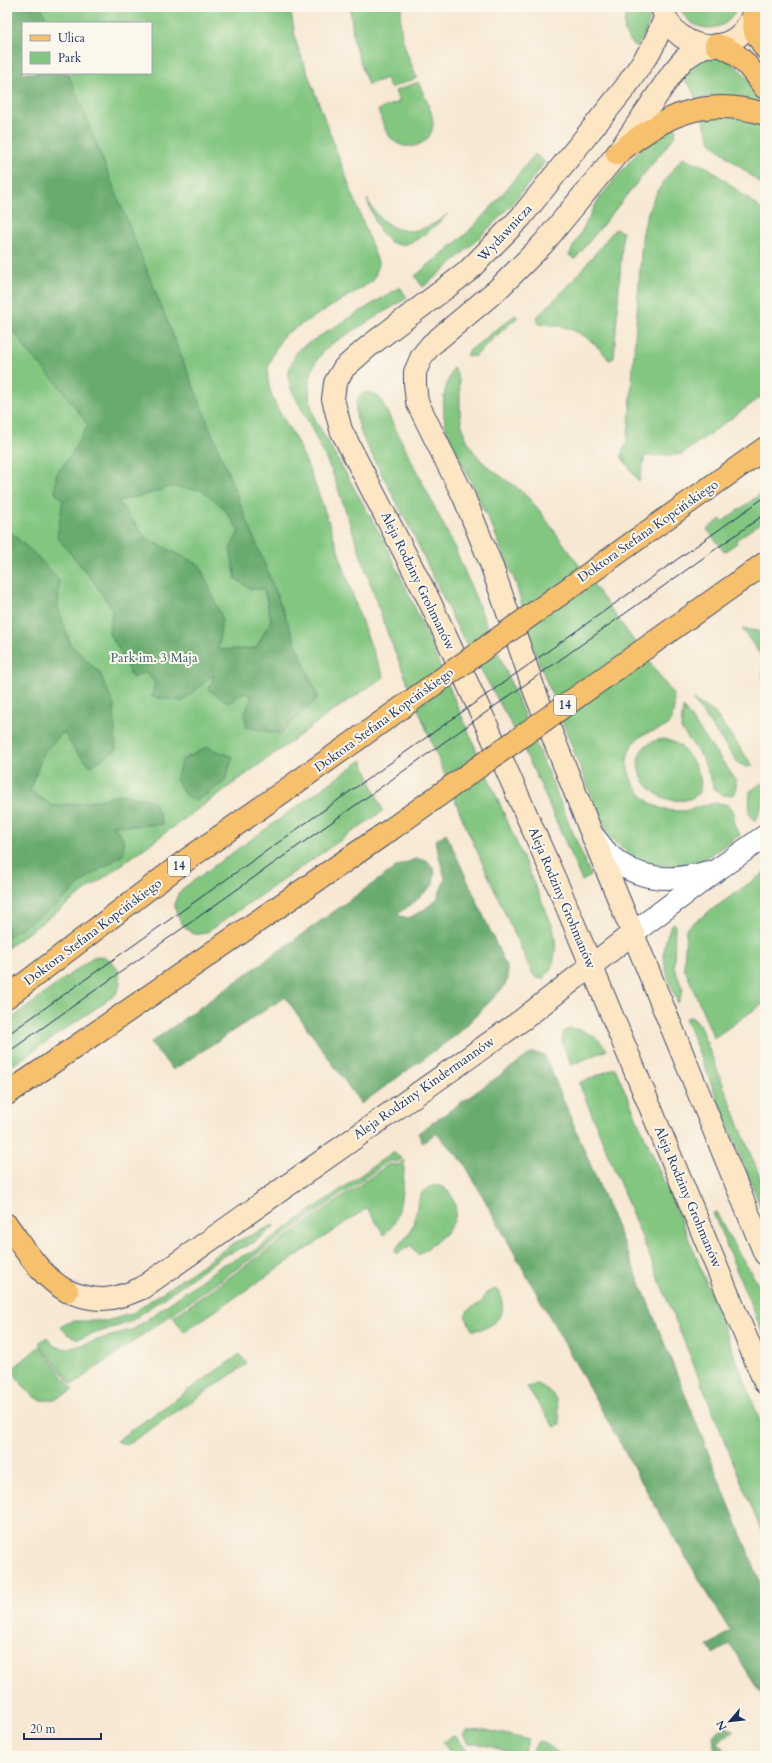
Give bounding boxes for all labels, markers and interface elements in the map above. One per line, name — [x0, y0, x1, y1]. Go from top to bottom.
legend — [22, 22, 152, 74]
text: Ulica — [58, 30, 86, 46]
text: Park — [58, 50, 82, 66]
street label: Wydawnicza — [473, 200, 537, 266]
street label: Doktora Stefana Kopcińskiego — [574, 475, 722, 587]
street label: Aleja Rodziny Grohmanów — [377, 509, 460, 654]
park label: Park im. 3 Maja — [110, 649, 198, 667]
street label: Doktora Stefana Kopcińskiego — [311, 663, 457, 777]
road number: 14 — [554, 695, 576, 715]
street label: Aleja Rodziny Grohmanów — [524, 825, 600, 972]
road number: 14 — [168, 856, 190, 876]
street label: Doktora Stefana Kopcińskiego — [21, 874, 165, 990]
street label: Aleja Rodziny Kindermannów — [350, 1032, 499, 1144]
street label: Aleja Rodziny Grohmanów — [650, 1124, 726, 1271]
north arrow — [710, 1701, 750, 1741]
scale bar — [24, 1715, 101, 1741]
text: N — [713, 1717, 730, 1733]
text: 20 m — [30, 1721, 57, 1737]

